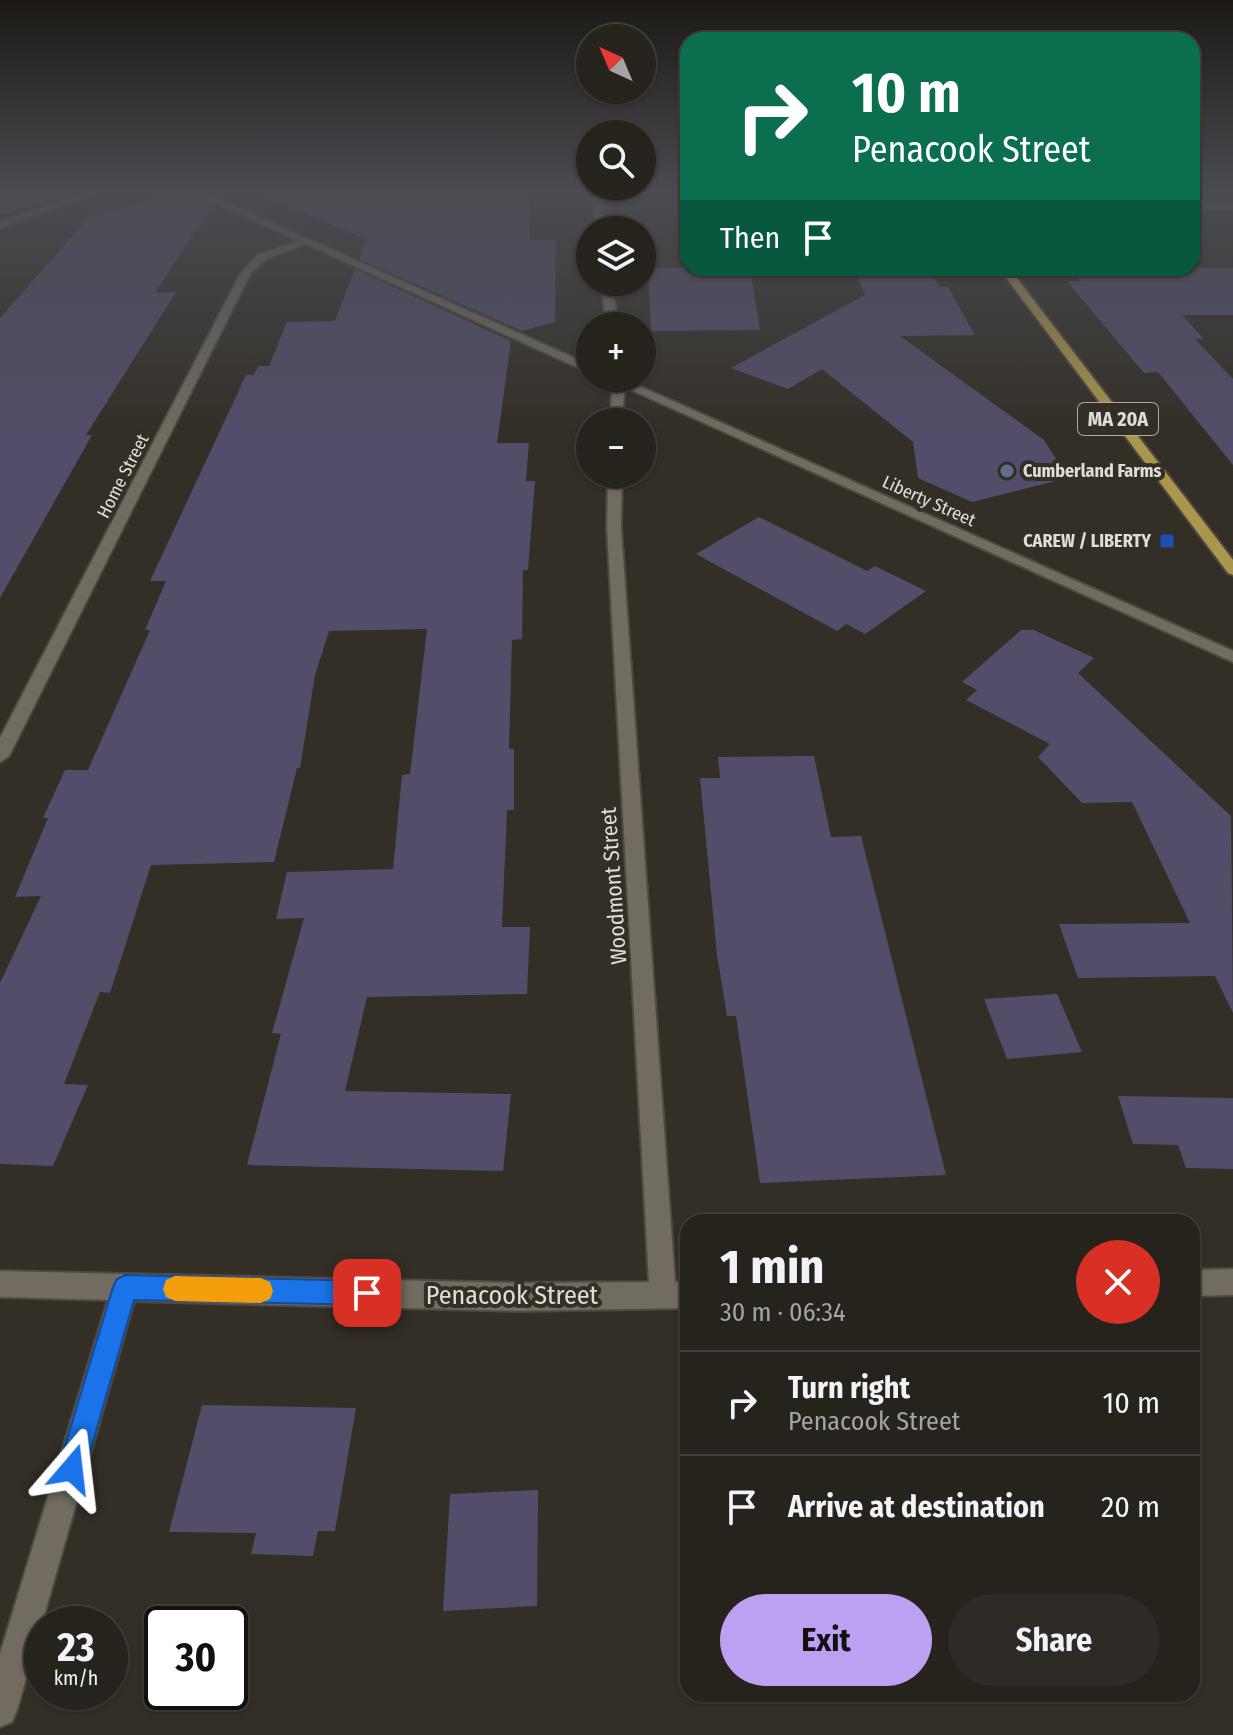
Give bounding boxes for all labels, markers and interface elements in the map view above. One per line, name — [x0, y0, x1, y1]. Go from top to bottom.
north arrow — [576, 24, 656, 104]
map controls — [576, 24, 656, 488]
text: 10 m — [852, 60, 961, 127]
icon: right — [720, 64, 824, 168]
button: search — [576, 120, 656, 200]
text: Penacook Street — [852, 128, 1091, 172]
button: layers — [576, 216, 656, 296]
icon: arrive — [796, 216, 840, 260]
text: Then — [720, 220, 780, 256]
button: + — [576, 312, 656, 392]
road number: MA 20A — [1078, 403, 1158, 435]
button: − — [576, 408, 656, 488]
street label: Home Street — [92, 430, 154, 522]
place label: Cumberland Farms — [1023, 460, 1162, 482]
marker: Cumberland Farms — [998, 462, 1016, 480]
street label: Liberty Street — [879, 471, 979, 531]
place label: CAREW / LIBERTY — [1023, 530, 1151, 552]
marker: CAREW / LIBERTY — [1158, 532, 1176, 550]
street label: Woodmont Street — [594, 806, 632, 966]
text: 1 min — [720, 1238, 825, 1296]
button: close — [1076, 1240, 1160, 1324]
pin — [333, 1259, 401, 1327]
icon: arrive — [345, 1271, 389, 1315]
street label: Penacook Street — [426, 1280, 599, 1311]
text: 30 m · 06:34 — [720, 1297, 845, 1328]
text: Turn right — [788, 1370, 910, 1406]
icon: right — [720, 1381, 764, 1425]
text: 10 m — [1103, 1385, 1160, 1421]
text: Penacook Street — [788, 1406, 960, 1437]
position arrow — [30, 1427, 114, 1511]
icon: arrive — [720, 1485, 764, 1529]
text: Arrive at destination — [788, 1489, 1045, 1525]
text: 20 m — [1101, 1489, 1160, 1525]
button: Exit — [720, 1594, 932, 1686]
button: Share — [948, 1594, 1160, 1686]
speed limit sign: 30 — [144, 1606, 248, 1710]
text: 23 — [57, 1624, 95, 1672]
text: km/h — [54, 1666, 98, 1690]

